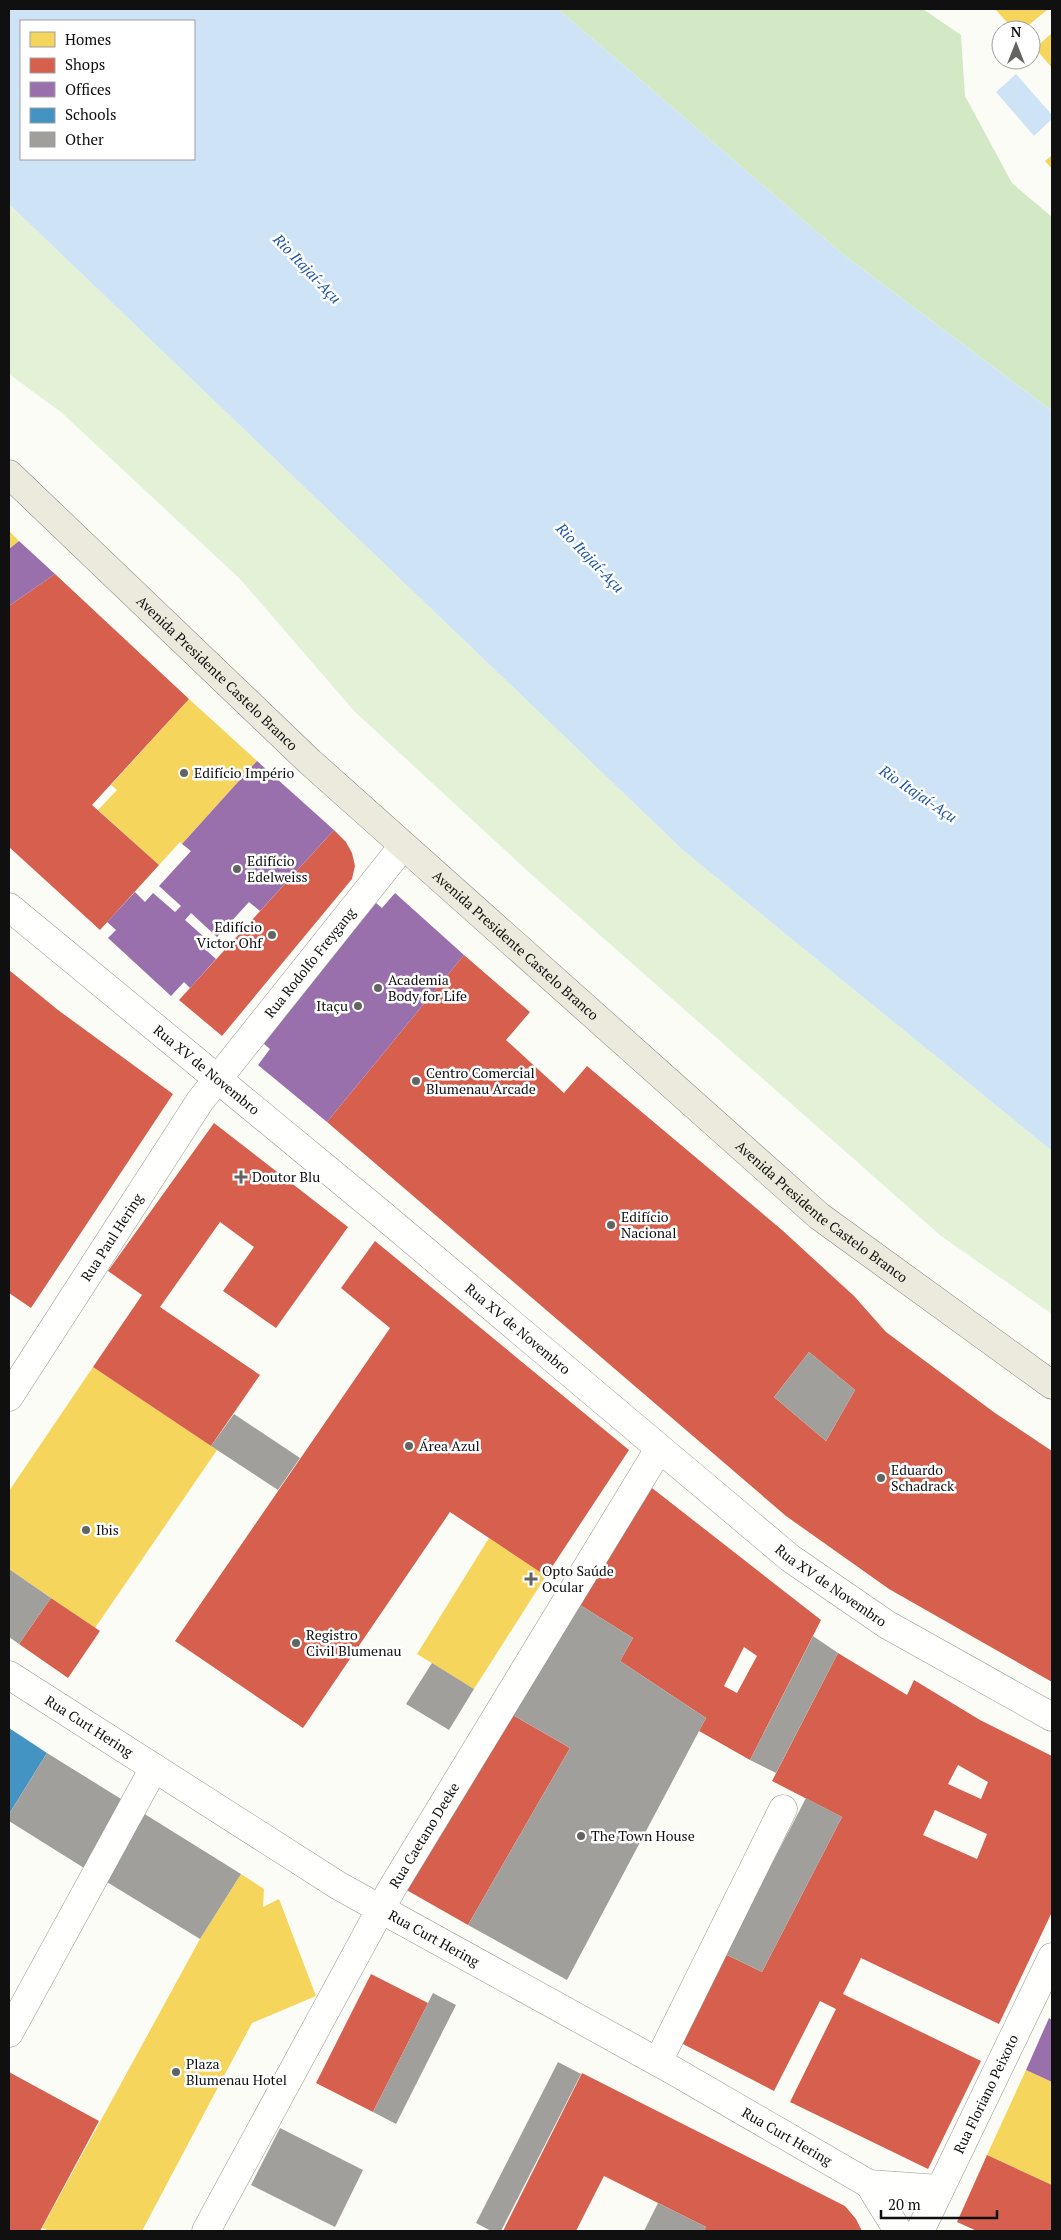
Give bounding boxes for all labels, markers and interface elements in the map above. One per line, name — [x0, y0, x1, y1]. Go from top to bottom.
legend — [20, 20, 195, 160]
north arrow — [991, 20, 1041, 70]
text: N — [1011, 22, 1022, 41]
text: Homes — [65, 29, 111, 49]
text: Shops — [65, 54, 105, 74]
text: Offices — [65, 79, 111, 99]
text: Schools — [65, 104, 116, 124]
text: Other — [65, 129, 104, 149]
water label: Rio Itajaí-Açu — [269, 228, 346, 307]
water label: Rio Itajaí-Açu — [552, 517, 629, 596]
street label: Avenida Presidente Castelo Branco — [133, 591, 302, 755]
water label: Rio Itajaí-Açu — [875, 759, 961, 826]
place label: Edifício Império — [194, 763, 295, 782]
marker: Edifício Império — [178, 767, 190, 779]
place label: Edifício Edelweiss — [247, 851, 308, 886]
marker: Edifício Edelweiss — [231, 863, 243, 875]
street label: Avenida Presidente Castelo Branco — [429, 866, 603, 1024]
street label: Rua Rodolfo Freygang — [260, 903, 360, 1022]
place label: Edifício Victor Ohf — [197, 917, 263, 952]
marker: Edifício Victor Ohf — [266, 929, 278, 941]
place label: Academia Body for Life — [388, 970, 467, 1005]
marker: Academia Body for Life — [372, 982, 384, 994]
place label: Itaçu — [316, 996, 348, 1015]
marker: Itaçu — [352, 1000, 364, 1012]
street label: Rua XV de Novembro — [150, 1020, 264, 1119]
place label: Centro Comercial Blumenau Arcade — [426, 1063, 536, 1098]
marker: Centro Comercial Blumenau Arcade — [410, 1075, 422, 1087]
street label: Avenida Presidente Castelo Branco — [732, 1136, 912, 1287]
place label: Doutor Blu — [252, 1167, 320, 1186]
marker: Doutor Blu — [234, 1170, 248, 1184]
street label: Rua Paul Hering — [76, 1189, 147, 1285]
place label: Edifício Nacional — [621, 1207, 676, 1242]
marker: Edifício Nacional — [605, 1219, 617, 1231]
street label: Rua XV de Novembro — [461, 1279, 575, 1378]
place label: Área Azul — [419, 1436, 480, 1455]
marker: Área Azul — [403, 1440, 415, 1452]
place label: Eduardo Schadrack — [891, 1460, 955, 1495]
marker: Eduardo Schadrack — [875, 1472, 887, 1484]
place label: Ibis — [96, 1520, 119, 1539]
marker: Ibis — [80, 1524, 92, 1536]
street label: Rua XV de Novembro — [771, 1539, 891, 1631]
place label: Opto Saúde Ocular — [542, 1561, 614, 1596]
marker: Opto Saúde Ocular — [524, 1572, 538, 1586]
place label: Registro Civil Blumenau — [306, 1625, 402, 1660]
marker: Registro Civil Blumenau — [290, 1637, 302, 1649]
street label: Rua Curt Hering — [42, 1691, 138, 1761]
street label: Rua Caetano Deeke — [384, 1779, 463, 1891]
place label: The Town House — [591, 1826, 695, 1845]
marker: The Town House — [575, 1830, 587, 1842]
street label: Rua Curt Hering — [385, 1905, 483, 1971]
street label: Rua Floriano Peixoto — [949, 2031, 1022, 2157]
place label: Plaza Blumenau Hotel — [186, 2054, 287, 2089]
marker: Plaza Blumenau Hotel — [170, 2066, 182, 2078]
street label: Rua Curt Hering — [739, 2102, 836, 2170]
scale bar — [881, 2188, 997, 2220]
text: 20 m — [888, 2194, 921, 2214]

